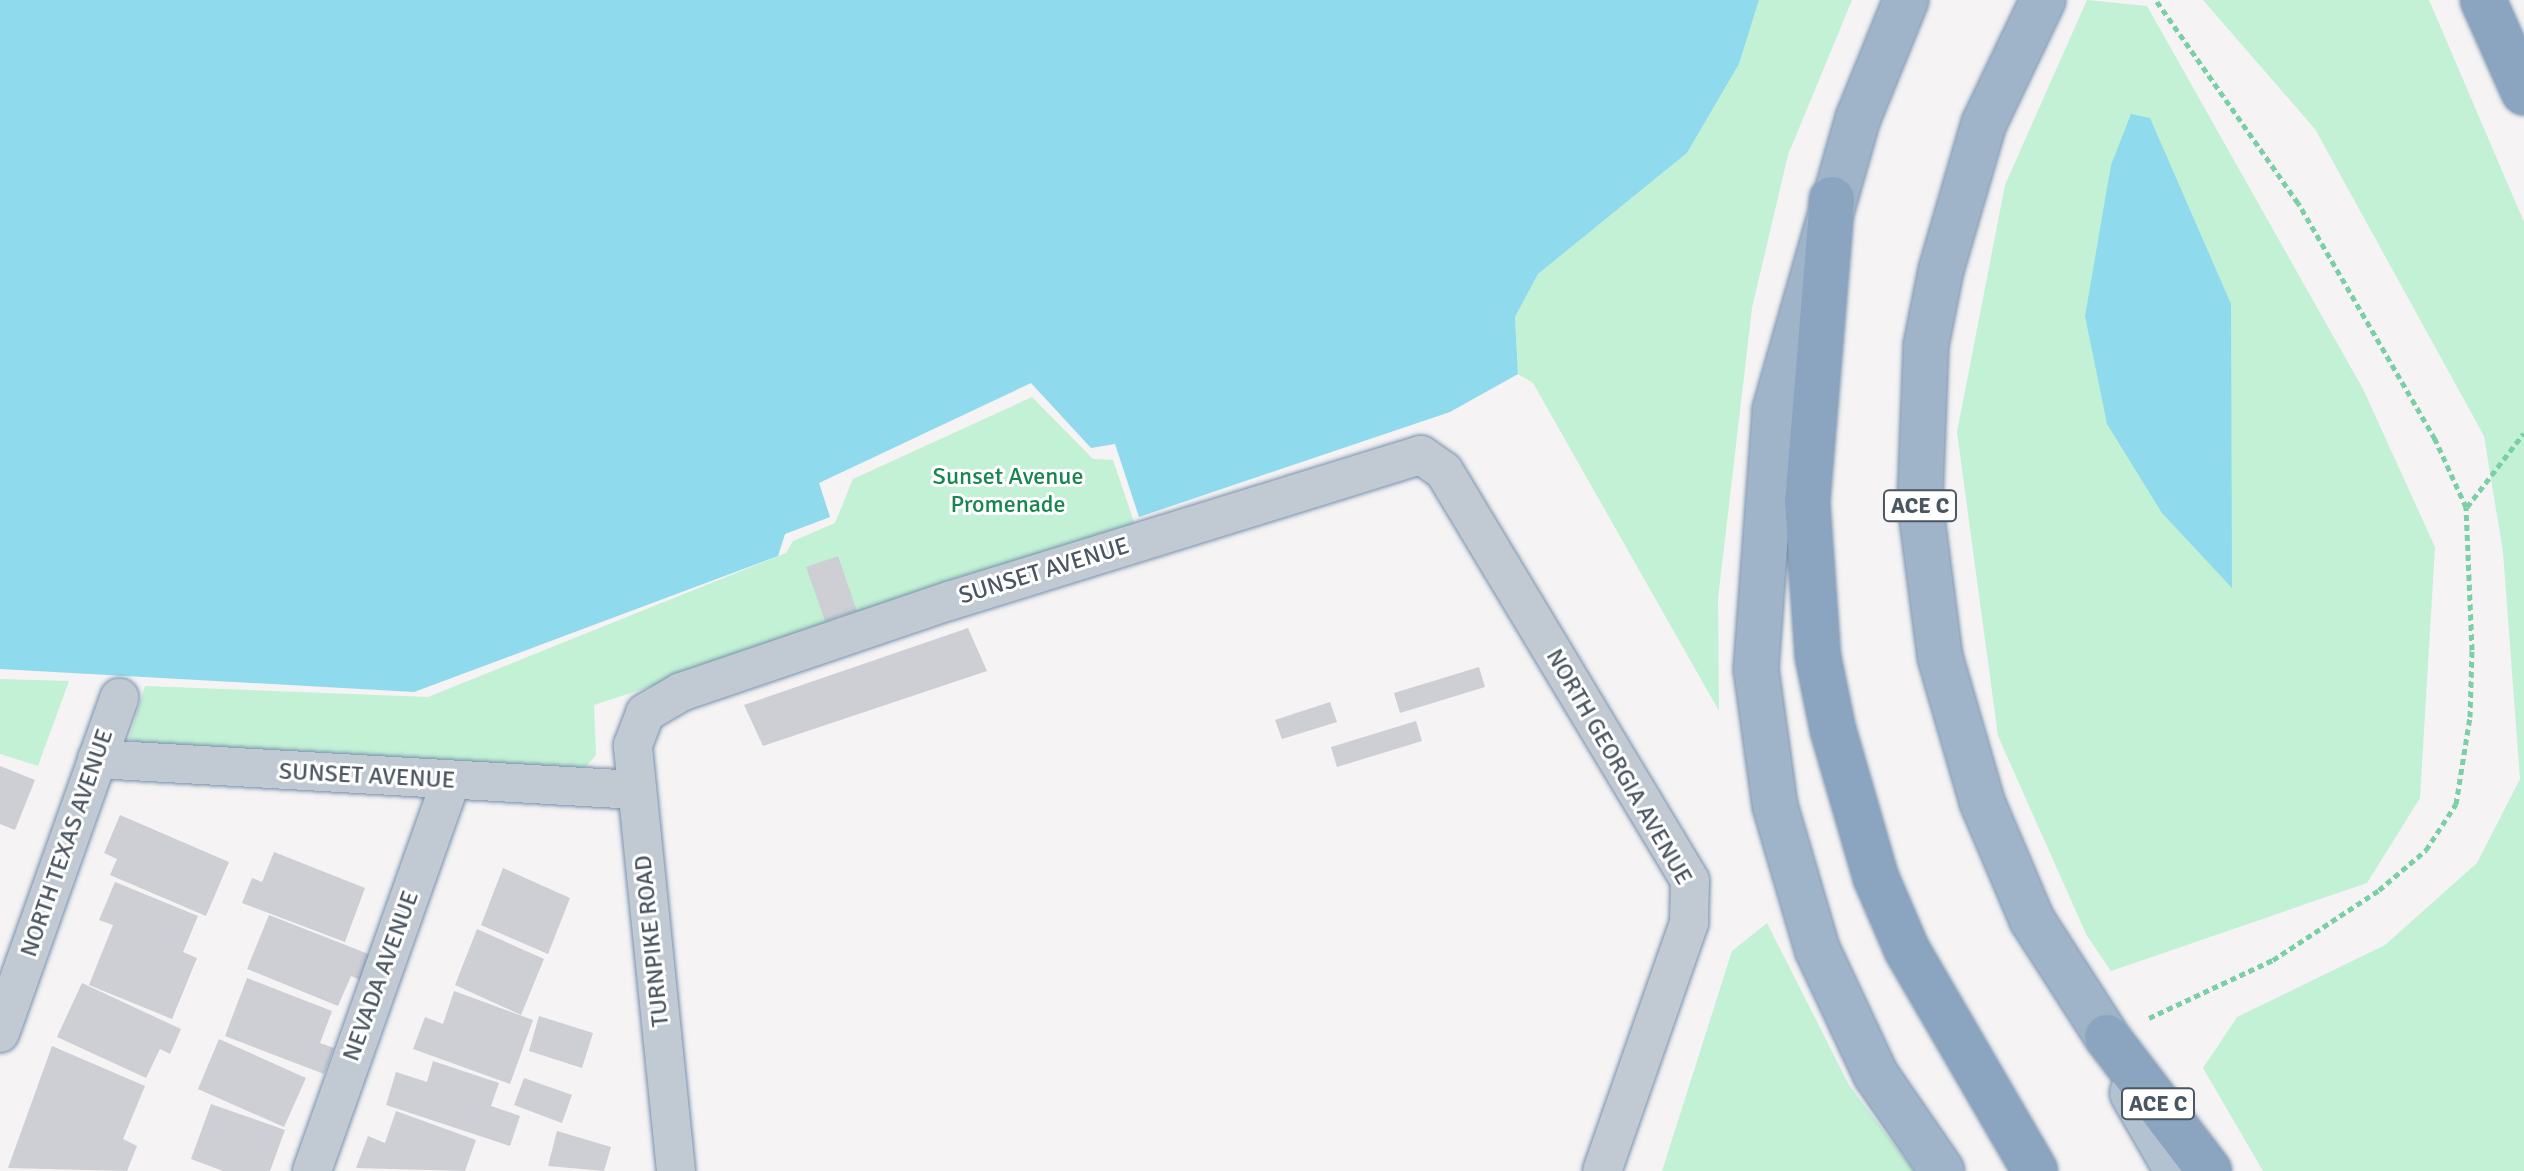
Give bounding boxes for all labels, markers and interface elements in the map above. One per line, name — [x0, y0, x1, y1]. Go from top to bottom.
park label: Sunset Avenue Promenade — [933, 463, 1083, 519]
road number: ACE C — [1882, 488, 1958, 524]
street label: SUNSET AVENUE — [955, 531, 1133, 611]
street label: NORTH GEORGIA AVENUE — [1540, 644, 1698, 890]
street label: NORTH TEXAS AVENUE — [14, 725, 120, 961]
street label: SUNSET AVENUE — [278, 757, 456, 795]
street label: TURNPIKE ROAD — [629, 854, 675, 1028]
street label: NEVADA AVENUE — [337, 887, 425, 1065]
road number: ACE C — [2120, 1086, 2196, 1122]

